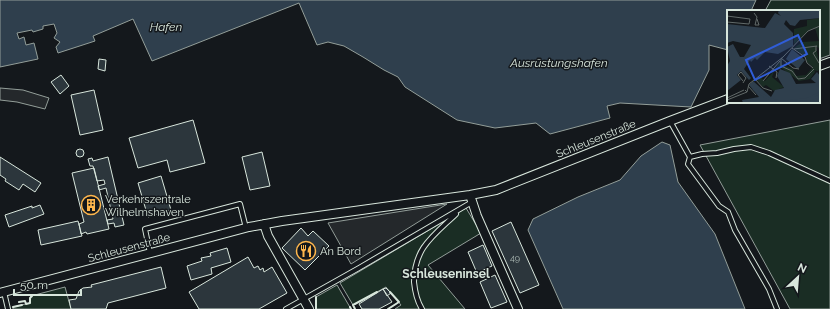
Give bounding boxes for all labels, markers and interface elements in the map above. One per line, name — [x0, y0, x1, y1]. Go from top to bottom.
inset map — [727, 10, 820, 103]
water label: Hafen — [150, 20, 182, 34]
water label: Ausrüstungshafen — [509, 56, 608, 70]
street label: Schleusenstraße — [554, 117, 638, 161]
place label: Verkehrszentrale Wilhelmshaven — [105, 193, 191, 219]
building icon: Verkehrszentrale Wilhelmshaven — [80, 194, 102, 216]
street label: Schleusenstraße — [86, 231, 172, 265]
restaurant icon: An Bord — [295, 240, 317, 262]
place label: An Bord — [320, 245, 361, 258]
house number: 49 — [510, 253, 520, 263]
north arrow — [778, 257, 818, 297]
text: N — [796, 261, 809, 276]
district label: Schleuseninsel — [402, 267, 490, 281]
scale bar — [14, 271, 81, 297]
text: 50 m — [20, 278, 48, 292]

